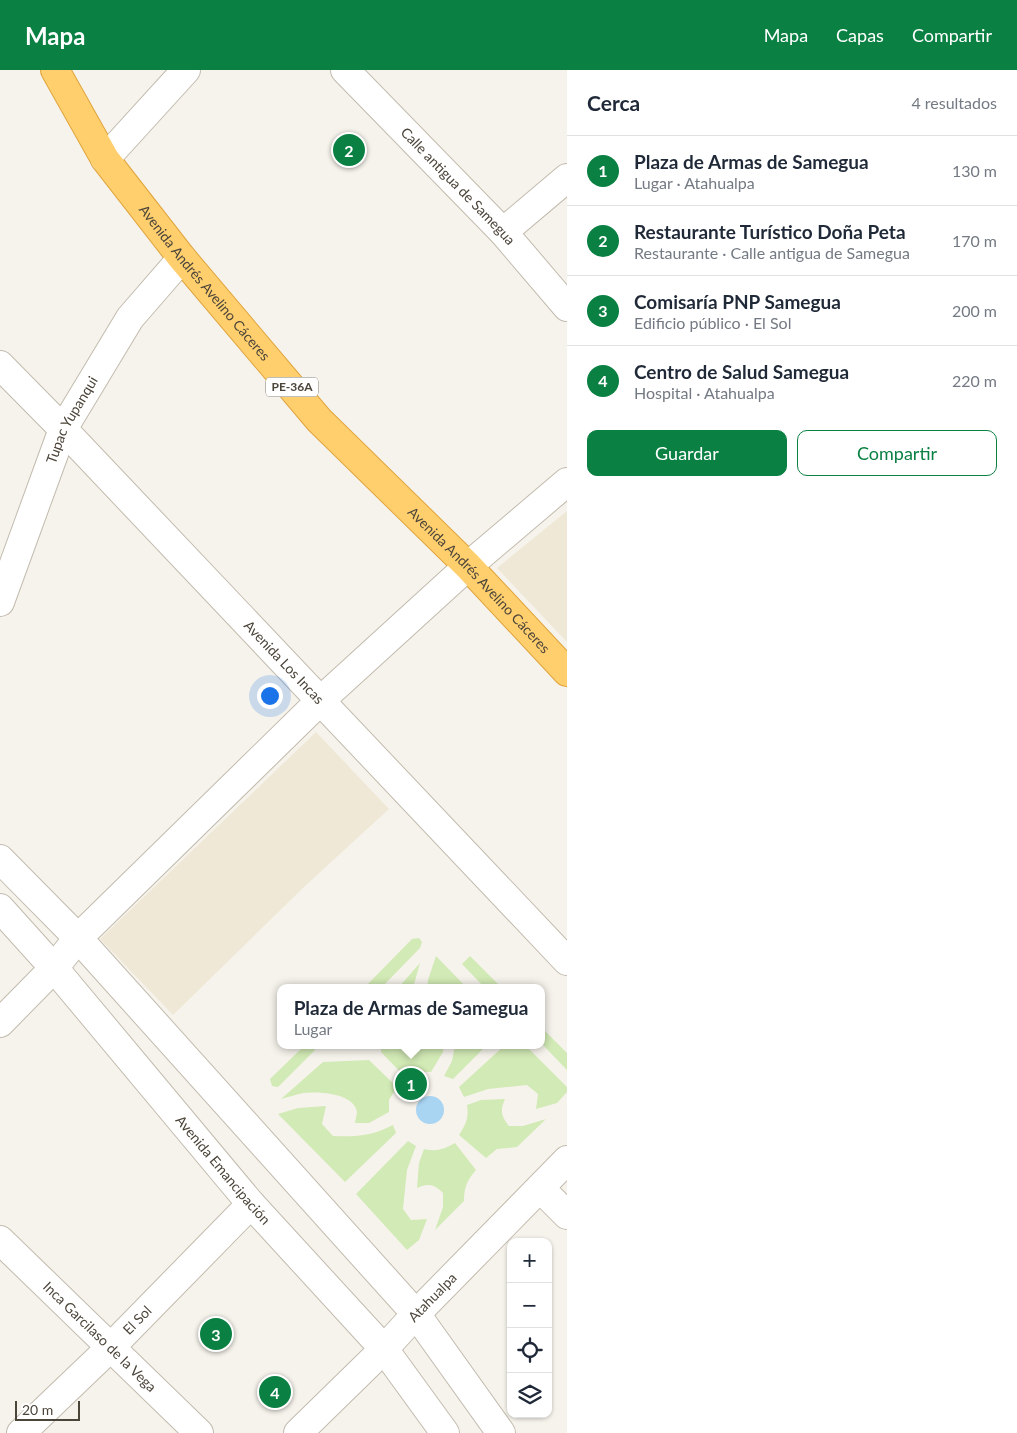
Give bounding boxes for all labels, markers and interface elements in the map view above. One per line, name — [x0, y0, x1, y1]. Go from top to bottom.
text: Mapa — [25, 21, 85, 50]
text: Mapa — [764, 24, 808, 46]
text: Capas — [836, 24, 884, 46]
text: Compartir — [912, 24, 992, 46]
text: Cerca — [587, 90, 640, 115]
text: 4 resultados — [911, 93, 997, 112]
street label: Calle antigua de Samegua — [397, 123, 519, 248]
pin: 2 — [333, 131, 365, 169]
text: Plaza de Armas de Samegua — [634, 150, 869, 173]
text: 1 — [598, 161, 608, 180]
text: 130 m — [952, 161, 997, 180]
text: Lugar · Atahualpa — [634, 173, 755, 192]
street label: Avenida Andrés Avelino Cáceres — [136, 201, 274, 364]
text: Restaurante Turístico Doña Peta — [634, 220, 906, 243]
text: 2 — [598, 231, 608, 250]
text: 170 m — [952, 231, 997, 250]
text: Restaurante · Calle antigua de Samegua — [634, 243, 910, 262]
text: Comisaría PNP Samegua — [634, 290, 841, 313]
text: 3 — [598, 301, 608, 320]
text: 200 m — [952, 301, 997, 320]
text: Edificio público · El Sol — [634, 313, 791, 332]
text: Centro de Salud Samegua — [634, 360, 849, 383]
text: 4 — [598, 371, 608, 390]
text: 220 m — [952, 371, 997, 390]
street label: Tupac Yupanqui — [42, 373, 101, 466]
road number: PE-36A — [266, 378, 318, 396]
text: Hospital · Atahualpa — [634, 383, 775, 402]
button: Guardar — [587, 430, 787, 476]
button: Compartir — [797, 430, 997, 476]
street label: Avenida Andrés Avelino Cáceres — [405, 503, 554, 656]
street label: Avenida Los Incas — [241, 617, 328, 707]
your location — [257, 683, 283, 709]
popup — [277, 984, 545, 1049]
text: Plaza de Armas de Samegua — [294, 996, 528, 1019]
text: Lugar — [294, 1019, 332, 1038]
pin: 1 — [395, 1065, 427, 1103]
street label: Avenida Emancipación — [172, 1111, 274, 1228]
map controls — [507, 1238, 552, 1418]
button: + — [507, 1238, 552, 1283]
street label: Atahualpa — [404, 1269, 460, 1325]
street label: Inca Garcilaso de la Vega — [40, 1278, 160, 1395]
button: − — [507, 1283, 552, 1328]
street label: El Sol — [119, 1302, 155, 1338]
pin: 3 — [200, 1315, 232, 1353]
button: locate — [507, 1328, 552, 1373]
pin: 4 — [259, 1373, 291, 1411]
button: layers — [507, 1373, 552, 1418]
scale bar — [15, 1398, 80, 1421]
text: 20 m — [22, 1401, 53, 1418]

